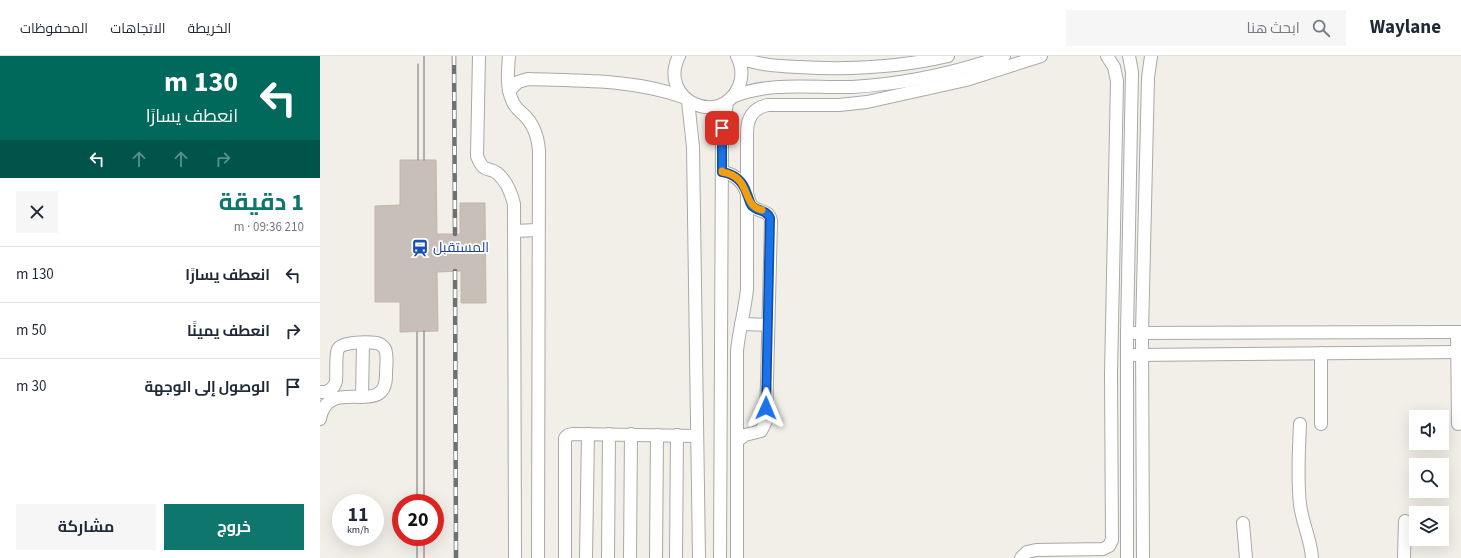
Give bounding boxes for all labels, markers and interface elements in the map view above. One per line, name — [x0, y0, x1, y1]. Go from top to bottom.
search box — [1066, 10, 1346, 46]
text: Waylane — [1370, 14, 1441, 41]
icon: search — [1310, 17, 1332, 39]
text: ابحث هنا — [1247, 18, 1300, 39]
text: المحفوظات — [20, 19, 88, 39]
text: الاتجاهات — [110, 19, 166, 39]
text: الخريطة — [188, 19, 231, 39]
text: 130 m — [164, 62, 238, 102]
icon: left — [252, 72, 304, 124]
text: انعطف يسارًا — [146, 104, 238, 129]
pin — [705, 111, 739, 145]
icon: arrive — [711, 117, 733, 139]
icon: left — [86, 148, 108, 170]
icon: ahead — [128, 148, 150, 170]
icon: ahead — [170, 148, 192, 170]
icon: right — [212, 148, 234, 170]
text: 1 دقيقة — [219, 185, 304, 220]
button: close — [16, 191, 58, 233]
text: 210 m · 09:36 — [234, 218, 304, 236]
station icon: المستقبل — [410, 238, 430, 258]
place label: المستقبل — [433, 238, 489, 258]
text: 130 m — [16, 264, 54, 285]
icon: left — [282, 264, 304, 286]
text: انعطف يسارًا — [185, 265, 270, 286]
text: 50 m — [16, 320, 46, 341]
icon: right — [282, 320, 304, 342]
text: انعطف يمينًا — [187, 321, 270, 342]
text: 30 m — [16, 376, 46, 397]
icon: arrive — [282, 376, 304, 398]
text: الوصول إلى الوجهة — [144, 377, 270, 398]
position arrow — [745, 387, 787, 429]
map controls — [1409, 410, 1449, 546]
button: sound — [1409, 410, 1449, 450]
button: search — [1409, 458, 1449, 498]
speed limit sign: 20 — [392, 494, 444, 546]
text: 11 — [347, 501, 369, 529]
button: مشاركة — [16, 504, 156, 550]
button: خروج — [164, 504, 304, 550]
button: layers — [1409, 506, 1449, 546]
text: km/h — [347, 523, 369, 537]

